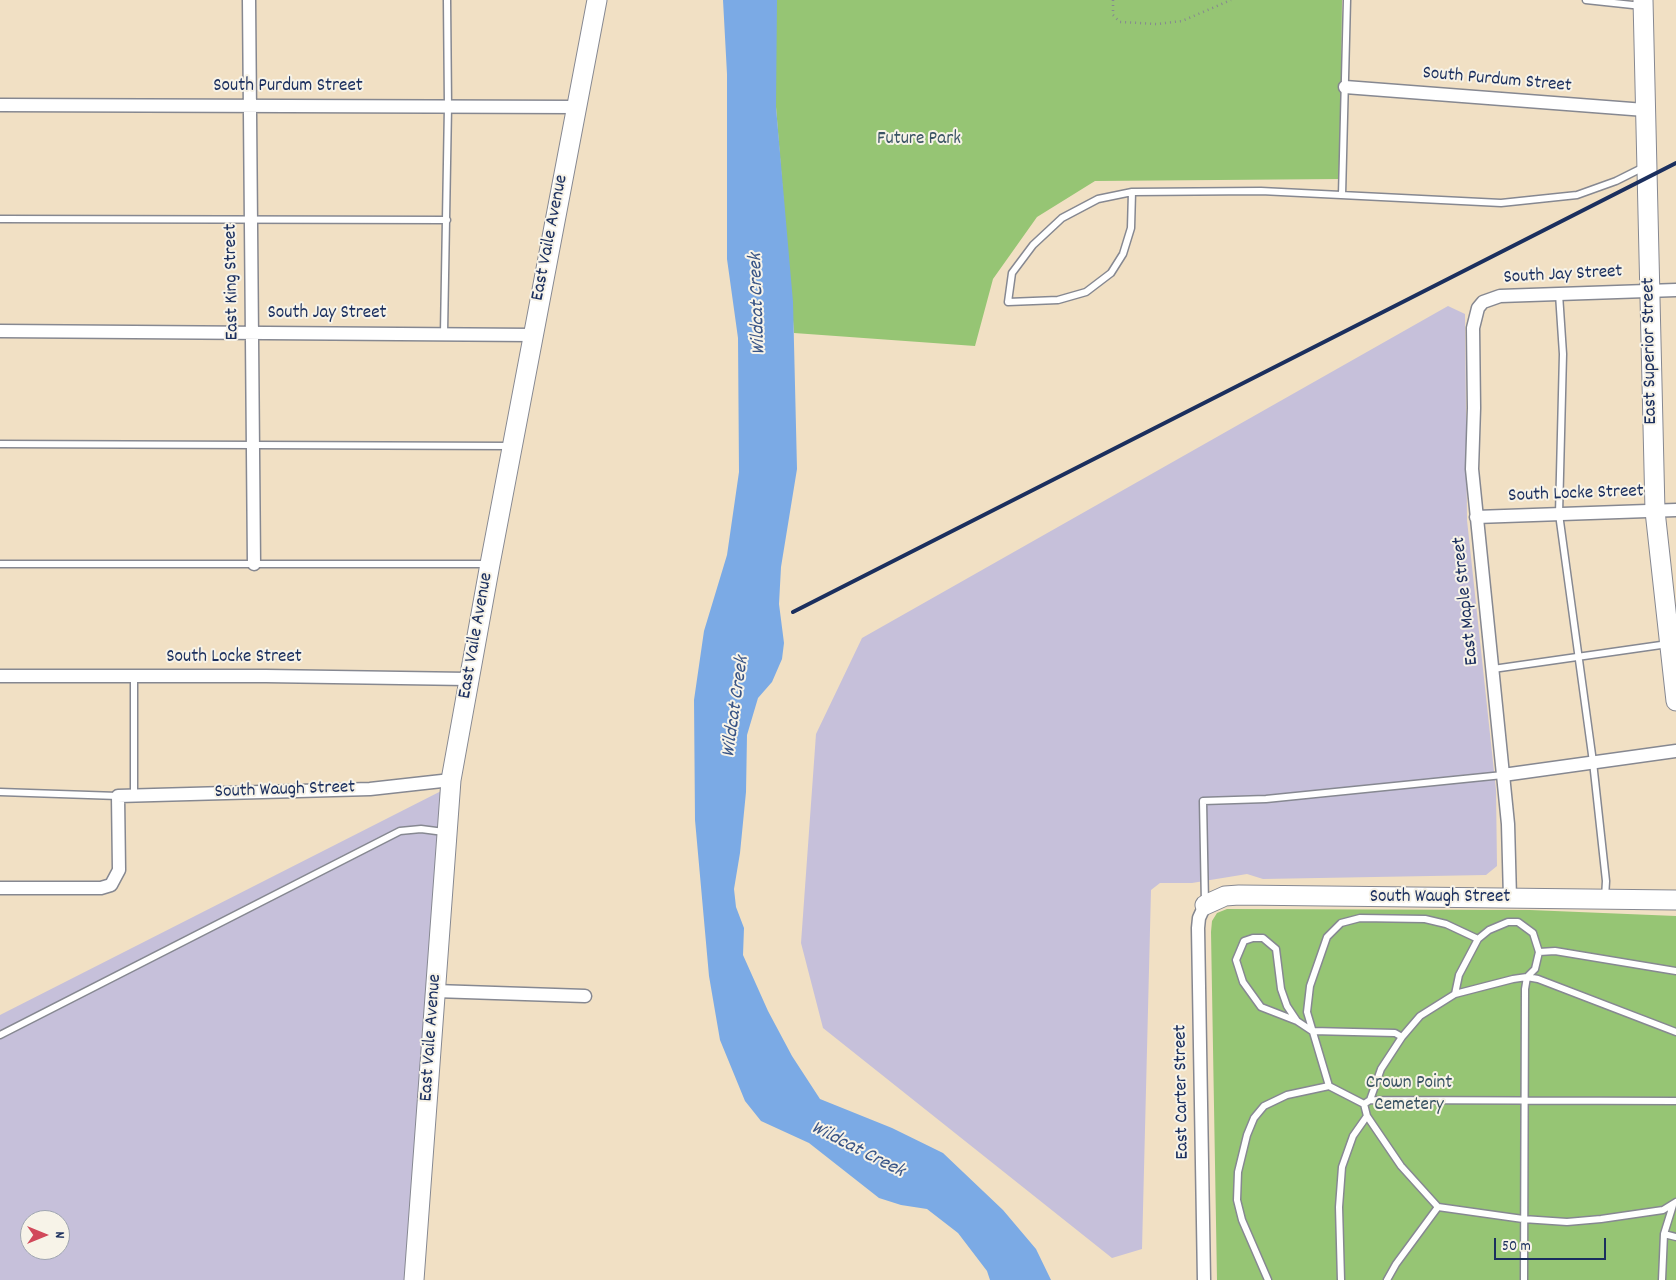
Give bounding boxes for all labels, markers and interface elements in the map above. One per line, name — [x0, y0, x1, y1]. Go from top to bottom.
street label: South Purdum Street — [1421, 63, 1573, 99]
street label: South Purdum Street — [213, 76, 363, 98]
park label: Future Park — [877, 129, 961, 151]
street label: East Vaile Avenue — [528, 173, 574, 303]
street label: East King Street — [221, 223, 245, 341]
water label: Wildcat Creek — [745, 253, 773, 355]
street label: South Jay Street — [1503, 261, 1623, 291]
street label: East Superior Street — [1638, 277, 1664, 425]
street label: South Jay Street — [267, 303, 387, 325]
street label: South Locke Street — [1508, 481, 1644, 509]
street label: East Maple Street — [1449, 536, 1485, 666]
street label: East Vaile Avenue — [455, 571, 499, 701]
street label: South Locke Street — [166, 647, 302, 669]
water label: Wildcat Creek — [718, 655, 756, 759]
street label: South Waugh Street — [214, 777, 356, 805]
street label: South Waugh Street — [1370, 887, 1510, 909]
street label: East Vaile Avenue — [416, 974, 448, 1102]
street label: East Carter Street — [1170, 1024, 1196, 1160]
park label: Crown Point Cemetery — [1366, 1073, 1452, 1117]
water label: Wildcat Creek — [806, 1117, 908, 1185]
north arrow — [20, 1210, 70, 1260]
scale bar — [1496, 1228, 1608, 1260]
text: N — [49, 1232, 69, 1238]
text: 50 m — [1502, 1236, 1531, 1258]

